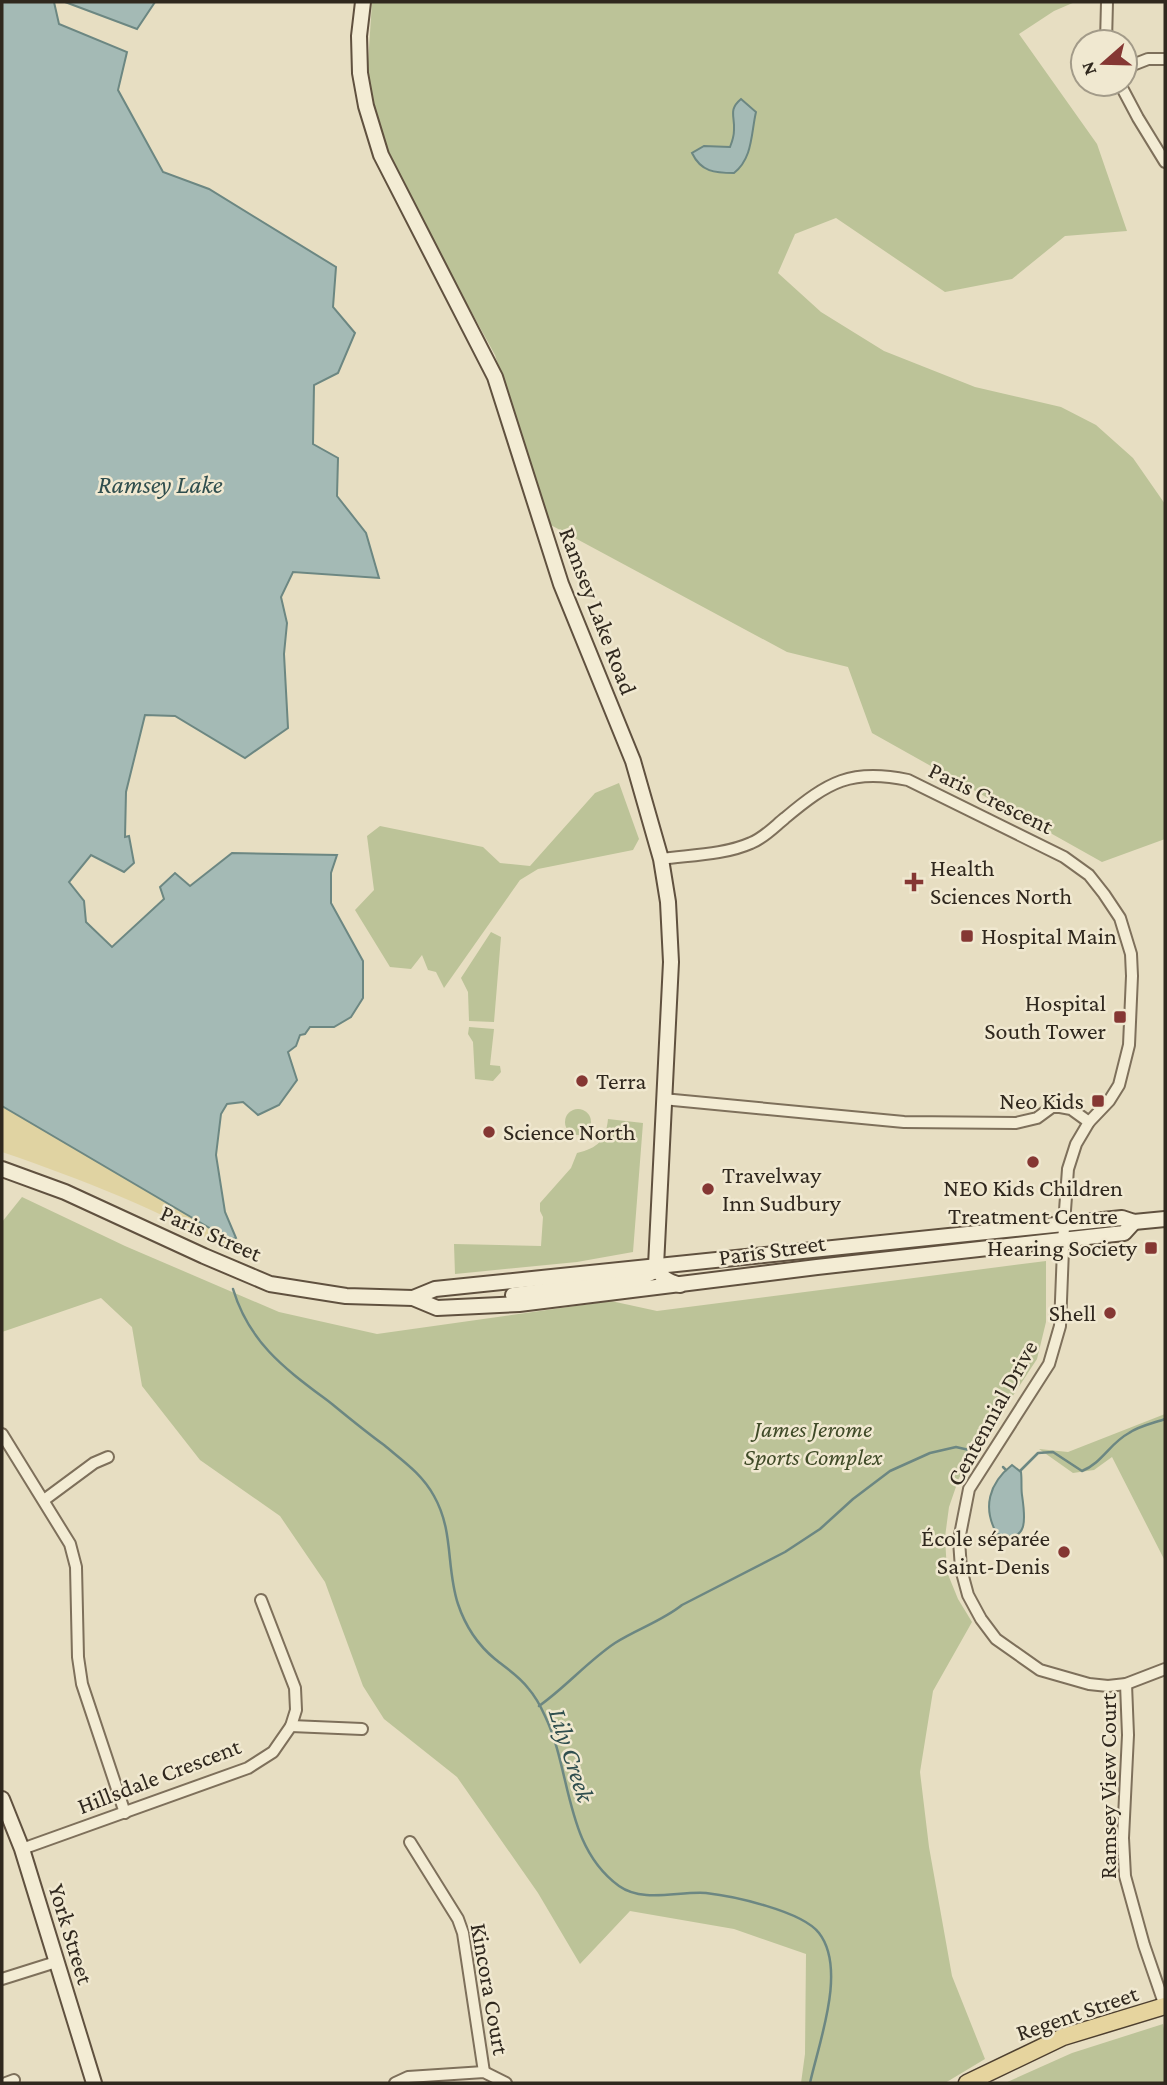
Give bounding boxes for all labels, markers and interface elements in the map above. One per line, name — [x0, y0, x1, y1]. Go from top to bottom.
north arrow — [1069, 28, 1139, 98]
text: N — [1076, 59, 1101, 78]
water label: Ramsey Lake — [97, 470, 223, 499]
street label: Ramsey Lake Road — [554, 523, 643, 699]
street label: Paris Crescent — [925, 756, 1059, 840]
place label: Health Sciences North — [930, 854, 1072, 909]
marker: Health Sciences North — [904, 872, 924, 892]
place label: Hospital Main — [981, 922, 1117, 949]
marker: Hospital Main — [959, 928, 975, 944]
place label: Hospital South Tower — [984, 989, 1106, 1044]
marker: Hospital South Tower — [1112, 1009, 1128, 1025]
place label: Terra — [596, 1067, 646, 1094]
marker: Terra — [574, 1073, 590, 1089]
place label: Neo Kids — [999, 1087, 1084, 1114]
marker: Neo Kids — [1090, 1093, 1106, 1109]
place label: Science North — [503, 1118, 636, 1145]
marker: Science North — [481, 1124, 497, 1140]
marker: NEO Kids Children Treatment Centre — [1025, 1154, 1041, 1170]
place label: Travelway Inn Sudbury — [722, 1161, 842, 1216]
place label: NEO Kids Children Treatment Centre — [943, 1174, 1123, 1229]
marker: Travelway Inn Sudbury — [700, 1181, 716, 1197]
street label: Paris Street — [156, 1198, 267, 1267]
street label: Paris Street — [717, 1228, 828, 1270]
place label: Hearing Society — [987, 1234, 1138, 1261]
marker: Hearing Society — [1143, 1240, 1159, 1256]
place label: Shell — [1049, 1299, 1096, 1326]
marker: Shell — [1102, 1305, 1118, 1321]
street label: Centennial Drive — [940, 1335, 1043, 1490]
park label: James Jerome Sports Complex — [744, 1415, 883, 1470]
place label: École séparée Saint-Denis — [921, 1524, 1050, 1579]
marker: École séparée Saint-Denis — [1056, 1544, 1072, 1560]
street label: Ramsey View Court — [1094, 1692, 1121, 1879]
water label: Lily Creek — [543, 1705, 601, 1807]
street label: Hillsdale Crescent — [73, 1732, 245, 1819]
street label: York Street — [43, 1880, 100, 1988]
street label: Kincora Court — [466, 1921, 516, 2058]
street label: Regent Street — [1012, 1979, 1142, 2046]

